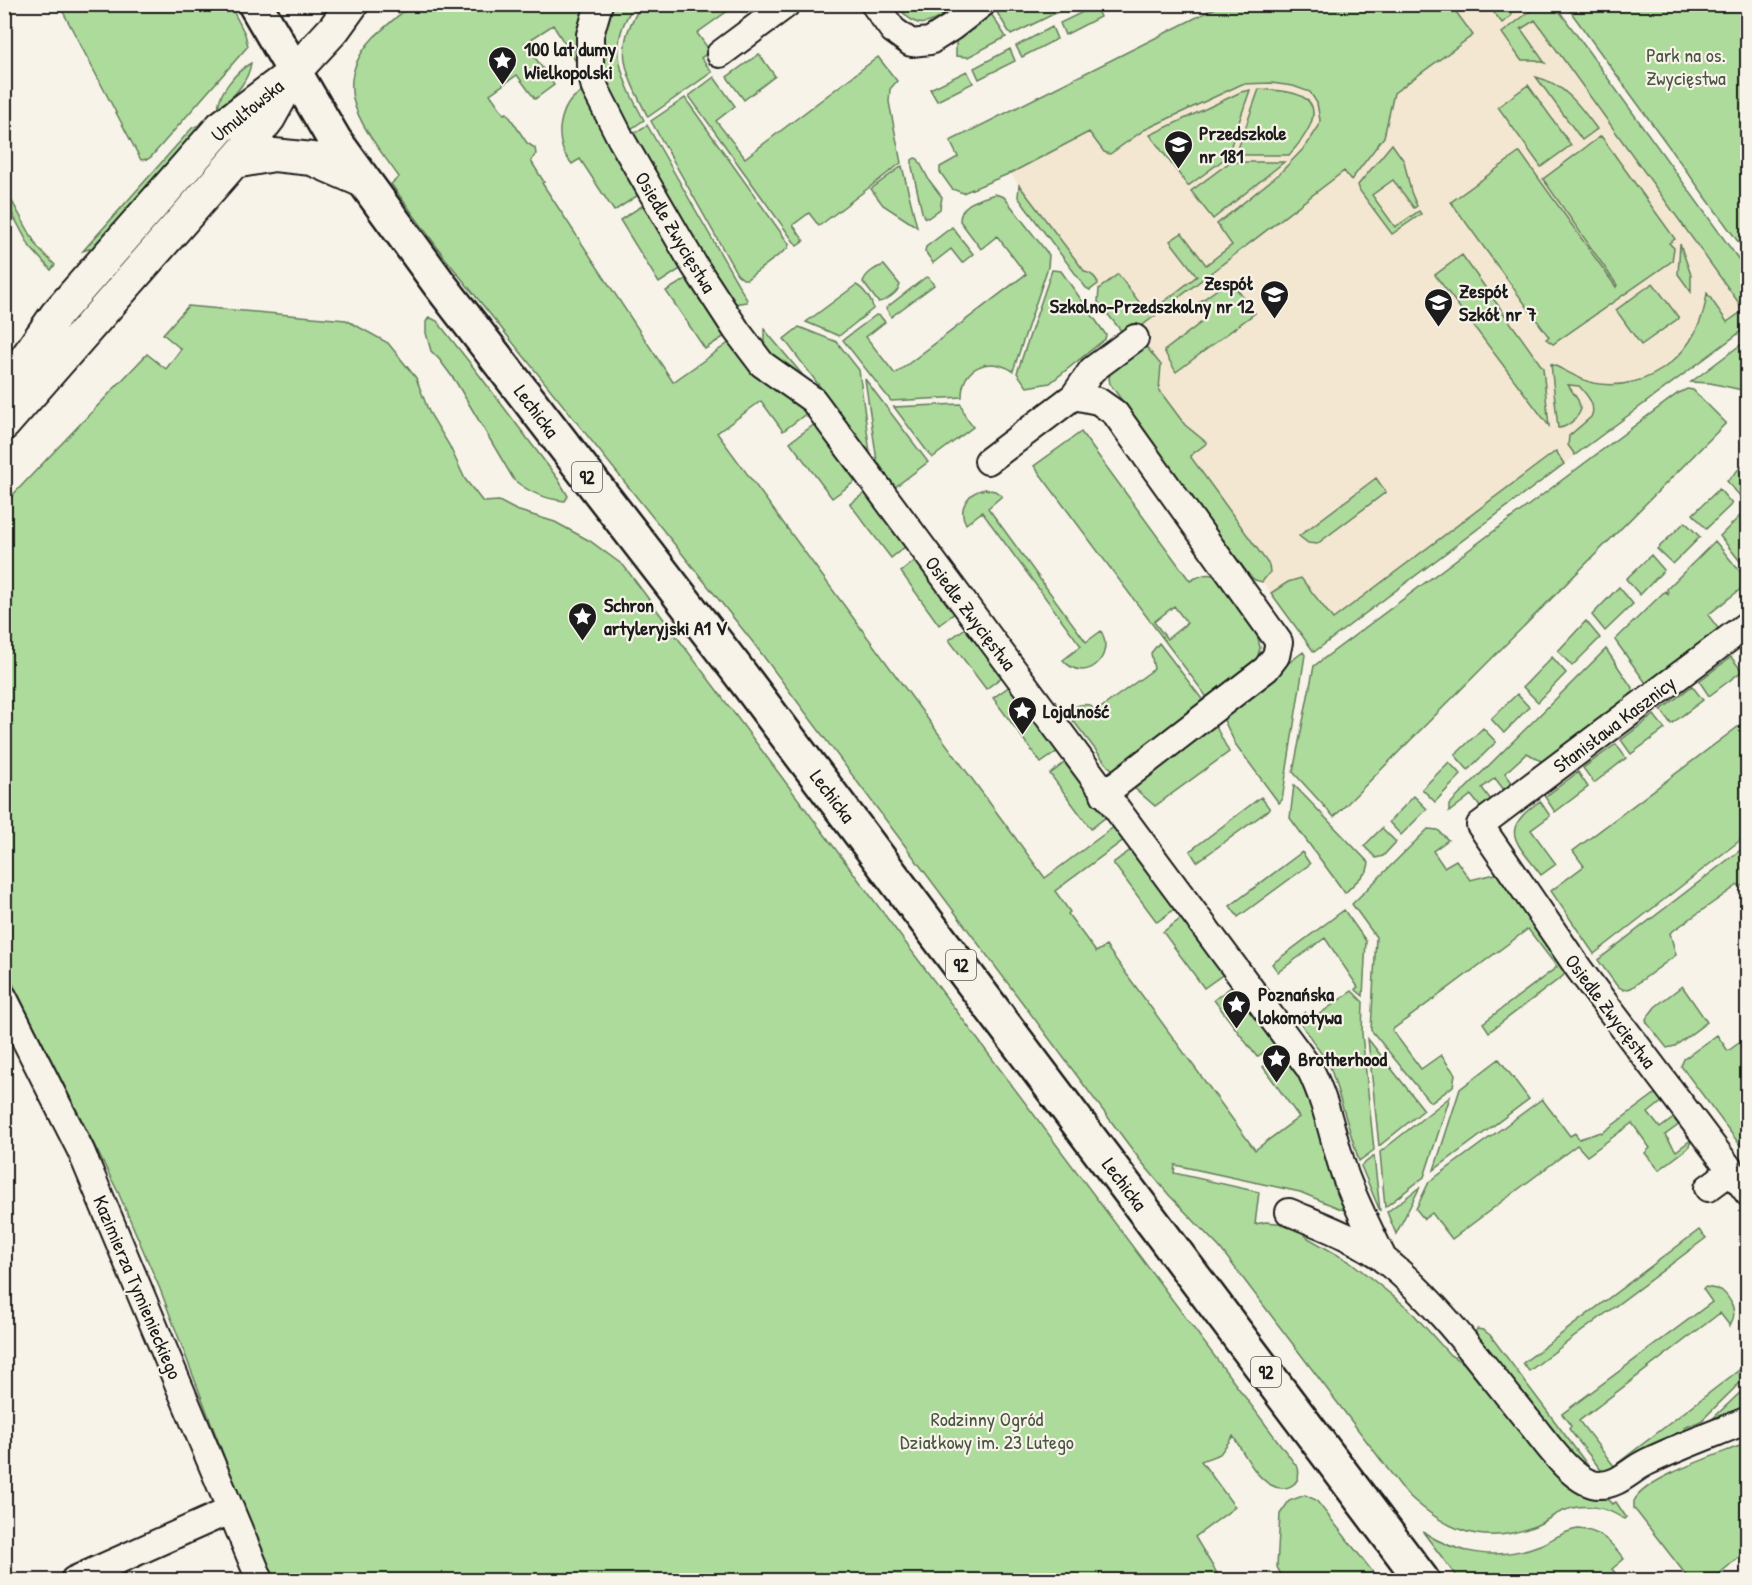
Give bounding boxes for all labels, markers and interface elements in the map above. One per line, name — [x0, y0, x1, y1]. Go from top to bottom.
place label: 100 lat dumy Wielkopolski — [524, 35, 617, 86]
park label: Park na os. Zwycięstwa — [1646, 41, 1726, 91]
place icon: 100 lat dumy Wielkopolski — [487, 44, 519, 86]
street label: Umultowska — [205, 72, 289, 148]
place label: Przedszkole nr 181 — [1199, 119, 1287, 169]
school or university icon: Przedszkole nr 181 — [1162, 128, 1194, 170]
street label: Osiedle Zwycięstwa — [629, 166, 723, 298]
place label: Zespół Szkolno-Przedszkolny nr 12 — [1050, 269, 1255, 320]
place label: Zespół Szkół nr 7 — [1459, 277, 1537, 327]
school or university icon: Zespół Szkolno-Przedszkolny nr 12 — [1259, 278, 1291, 320]
school or university icon: Zespół Szkół nr 7 — [1422, 286, 1454, 328]
street label: Lechicka — [508, 379, 566, 443]
road number: 92 — [572, 462, 602, 492]
street label: Osiedle Zwycięstwa — [919, 550, 1023, 676]
place label: Schron artyleryjski A1 V — [604, 591, 728, 642]
place icon: Schron artyleryjski A1 V — [567, 600, 599, 642]
street label: Stanisława Kasznicy — [1547, 669, 1681, 779]
place icon: Lojalność — [1006, 694, 1038, 736]
place label: Lojalność — [1043, 697, 1110, 724]
street label: Lechicka — [804, 764, 862, 828]
street label: Osiedle Zwycięstwa — [1559, 948, 1663, 1074]
road number: 92 — [946, 950, 976, 980]
place label: Poznańska lokomotywa — [1258, 980, 1342, 1031]
place icon: Poznańska lokomotywa — [1221, 988, 1253, 1030]
place icon: Brotherhood — [1261, 1042, 1293, 1084]
place label: Brotherhood — [1298, 1045, 1387, 1072]
street label: Lechicka — [1096, 1152, 1154, 1216]
street label: Kazimierza Tymienieckiego — [87, 1191, 189, 1383]
road number: 92 — [1251, 1357, 1281, 1387]
park label: Rodzinny Ogród Działkowy im. 23 Lutego — [900, 1405, 1074, 1455]

